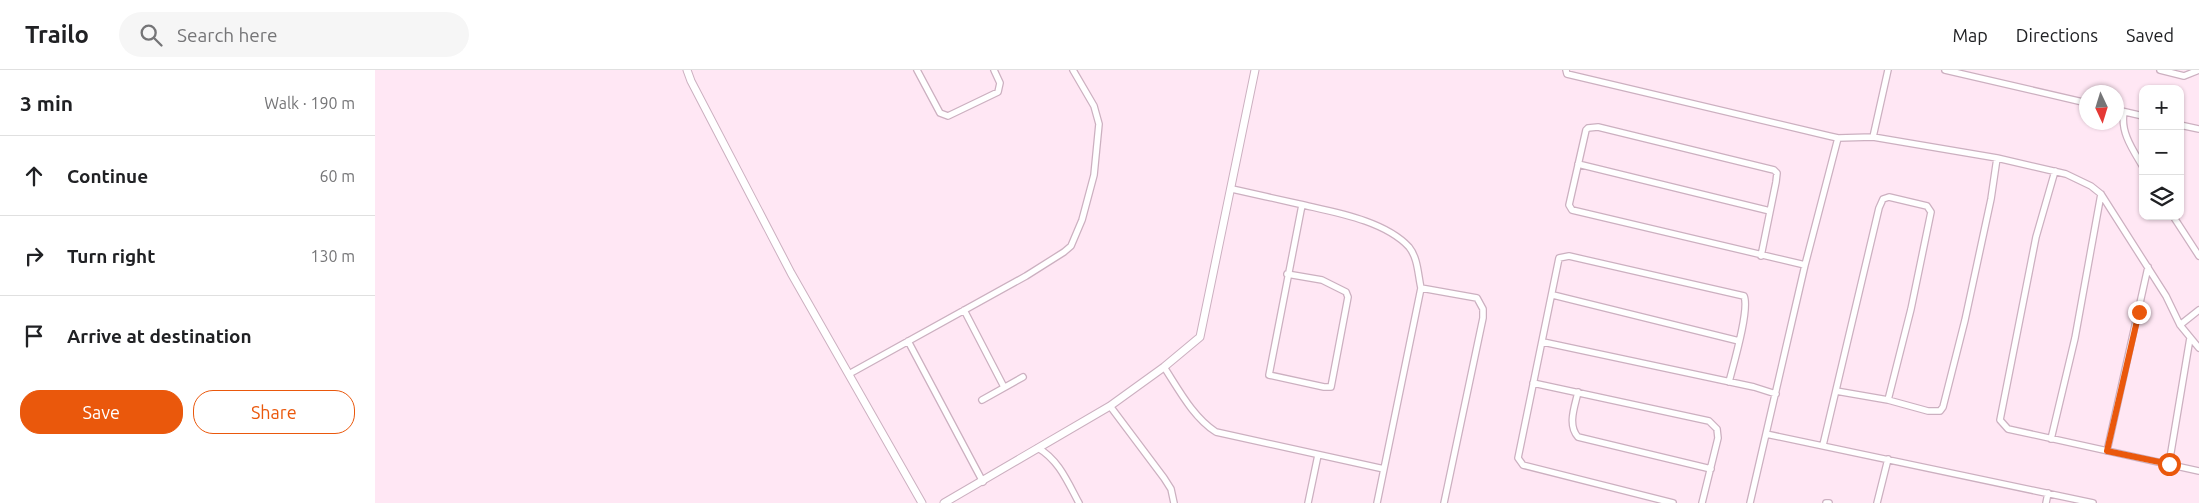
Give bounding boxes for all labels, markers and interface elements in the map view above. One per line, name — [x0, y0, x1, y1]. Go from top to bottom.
search box — [119, 12, 469, 57]
text: Trailo — [25, 21, 89, 48]
icon: search — [137, 21, 165, 49]
text: Search here — [177, 24, 278, 46]
text: Map — [1952, 25, 1988, 45]
text: Directions — [2016, 25, 2098, 45]
text: Saved — [2126, 25, 2174, 45]
north arrow — [2079, 85, 2124, 130]
map controls — [2139, 85, 2184, 220]
button: + — [2139, 85, 2184, 130]
text: 3 min — [20, 91, 73, 115]
text: Walk · 190 m — [264, 94, 355, 112]
button: − — [2139, 130, 2184, 175]
icon: ahead — [20, 162, 48, 190]
text: Continue — [67, 165, 148, 187]
text: 60 m — [319, 167, 355, 185]
button: layers — [2139, 175, 2184, 220]
icon: right — [20, 242, 48, 270]
text: Turn right — [67, 245, 155, 267]
text: 130 m — [310, 247, 355, 265]
route end — [2128, 301, 2151, 324]
icon: arrive — [20, 322, 48, 350]
text: Arrive at destination — [67, 325, 252, 347]
button: Save — [20, 390, 183, 434]
button: Share — [193, 390, 355, 434]
route start — [2158, 453, 2181, 476]

